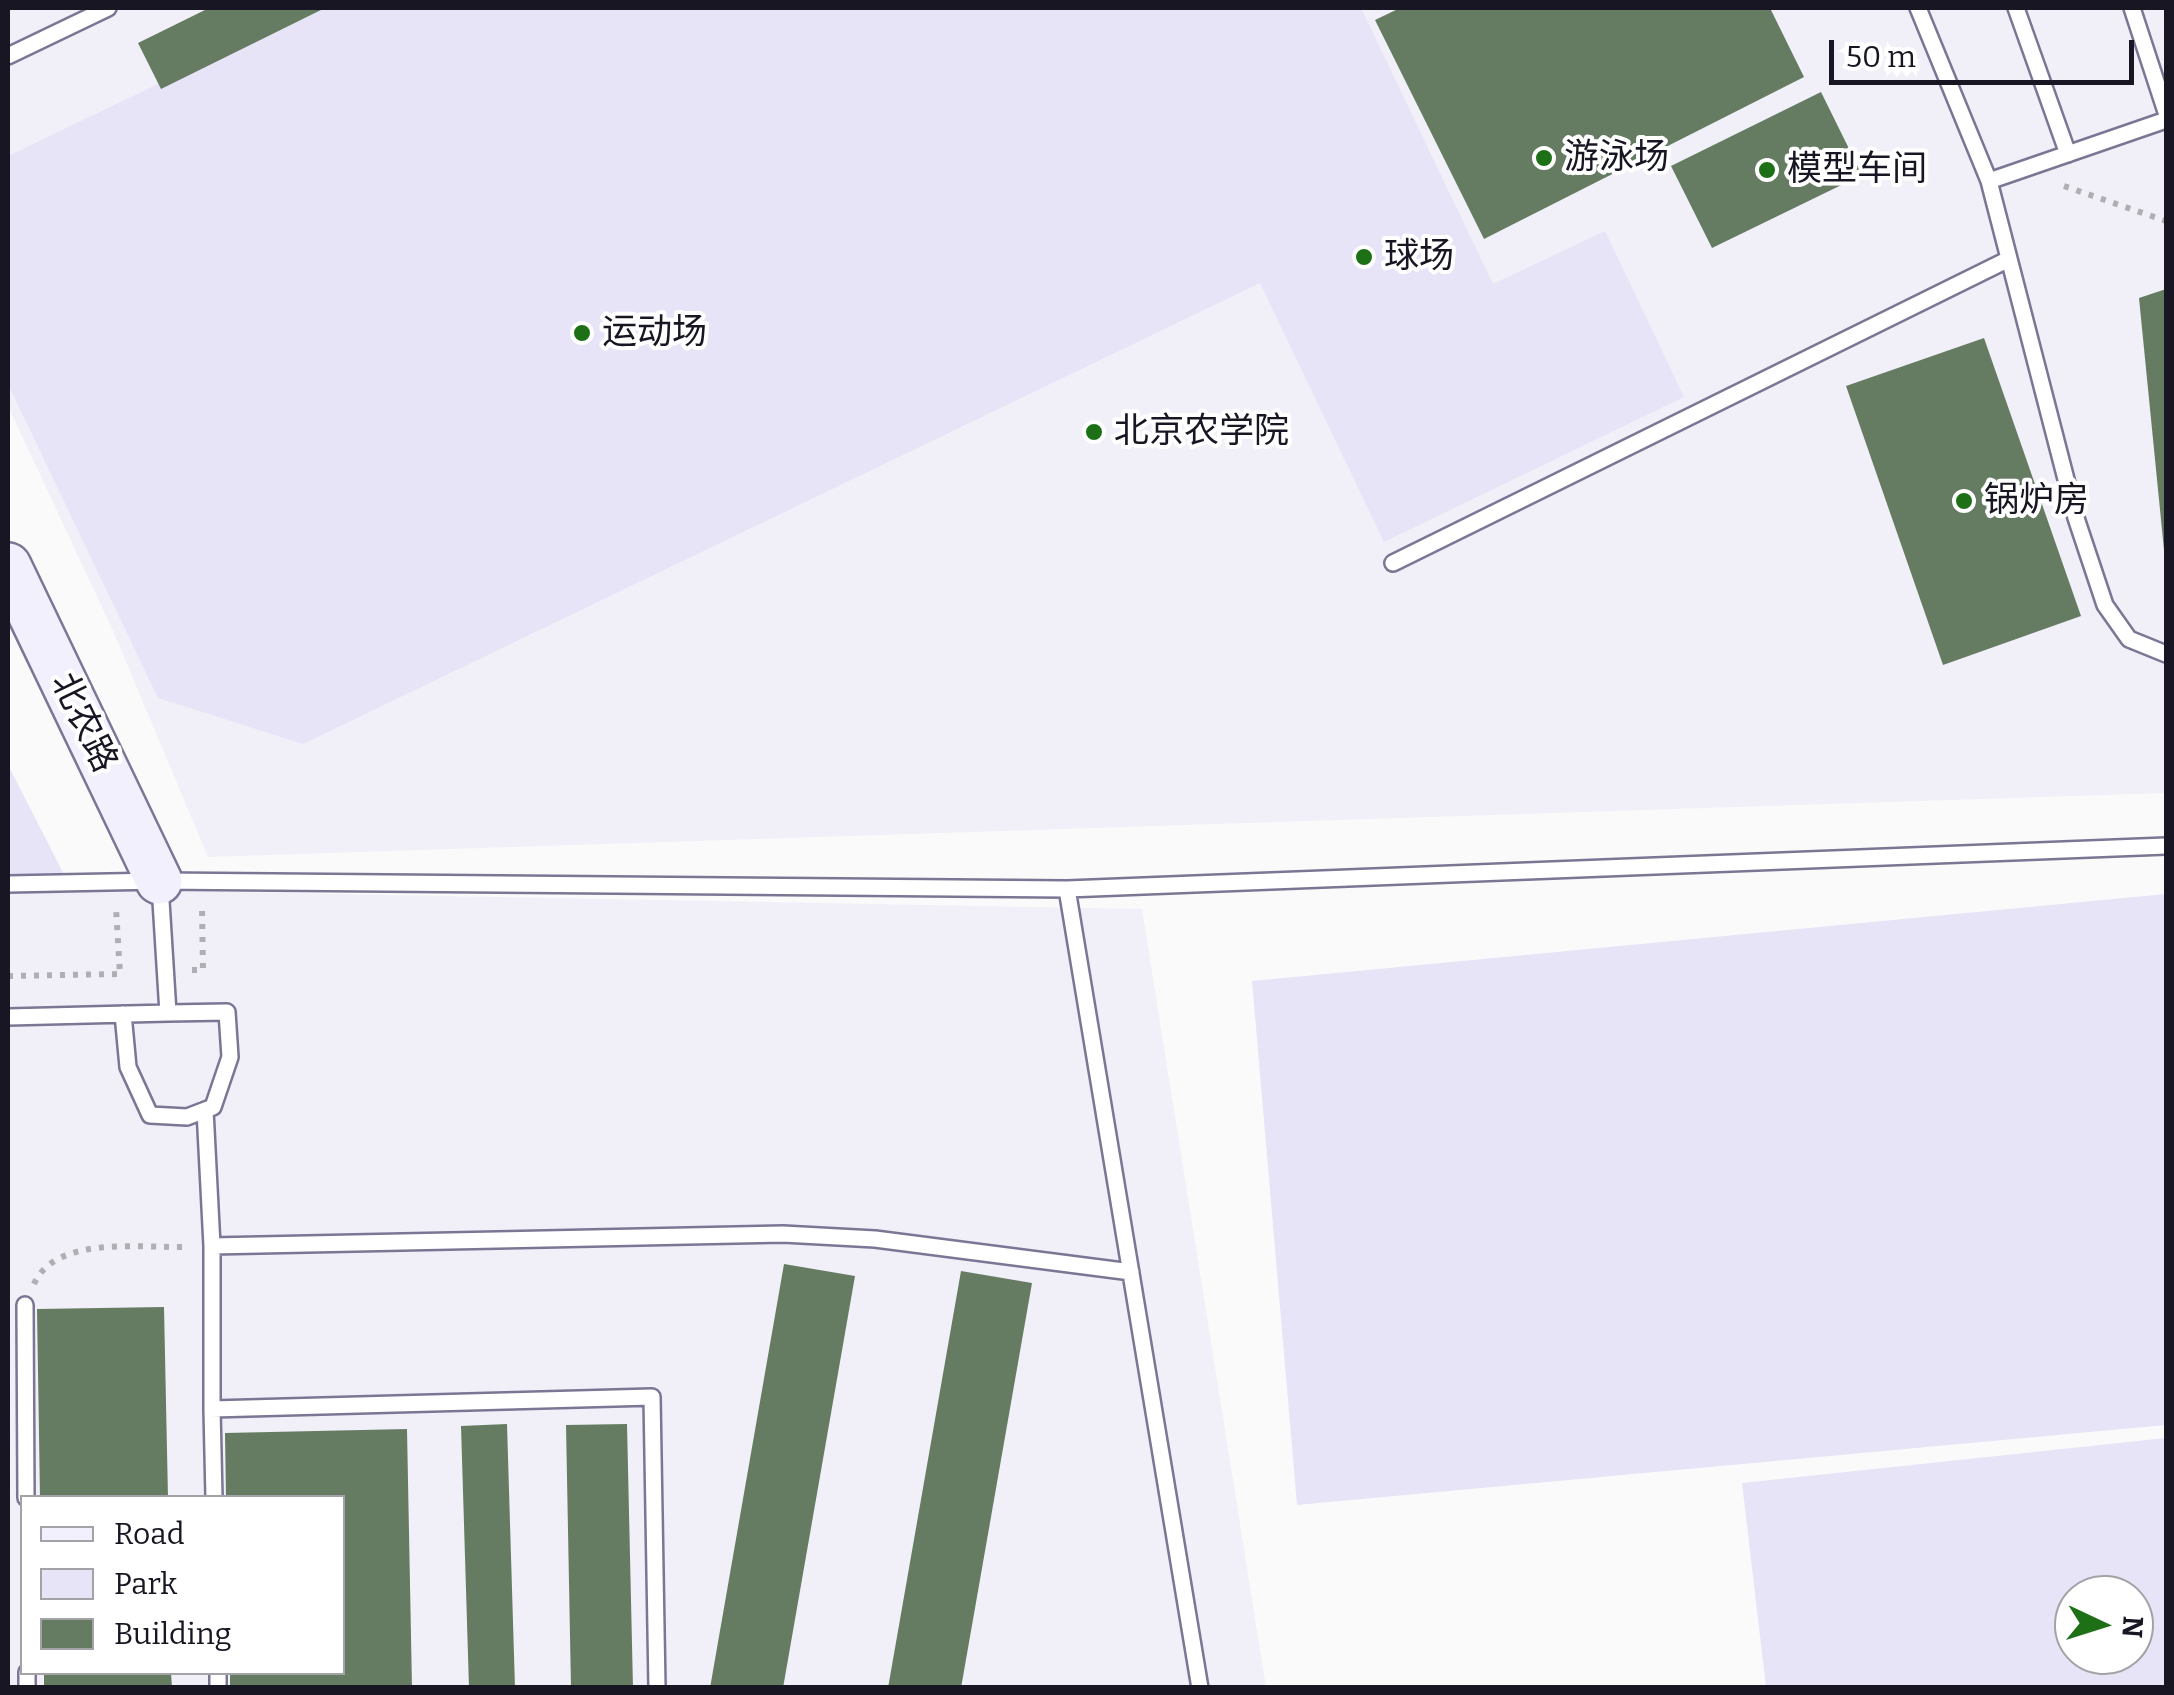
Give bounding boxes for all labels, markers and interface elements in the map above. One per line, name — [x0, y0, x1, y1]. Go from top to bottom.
scale bar — [1834, 20, 2139, 82]
text: 50 m — [1846, 39, 1916, 75]
place label: 游泳场 — [1564, 137, 1669, 179]
marker: 游泳场 — [1533, 147, 1555, 169]
place label: 模型车间 — [1787, 149, 1927, 191]
marker: 模型车间 — [1756, 159, 1778, 181]
place label: 球场 — [1384, 236, 1454, 278]
marker: 球场 — [1353, 246, 1375, 268]
place label: 运动场 — [602, 312, 707, 354]
marker: 运动场 — [571, 322, 593, 344]
place label: 北京农学院 — [1114, 411, 1289, 453]
marker: 北京农学院 — [1083, 421, 1105, 443]
place label: 锅炉房 — [1984, 480, 2089, 522]
marker: 锅炉房 — [1953, 490, 1975, 512]
street label: 北农路 — [41, 667, 125, 779]
legend — [20, 1495, 345, 1675]
text: Road — [114, 1516, 185, 1552]
text: Park — [114, 1566, 177, 1602]
north arrow — [2054, 1575, 2154, 1675]
text: N — [2115, 1615, 2150, 1639]
text: Building — [114, 1616, 232, 1652]

